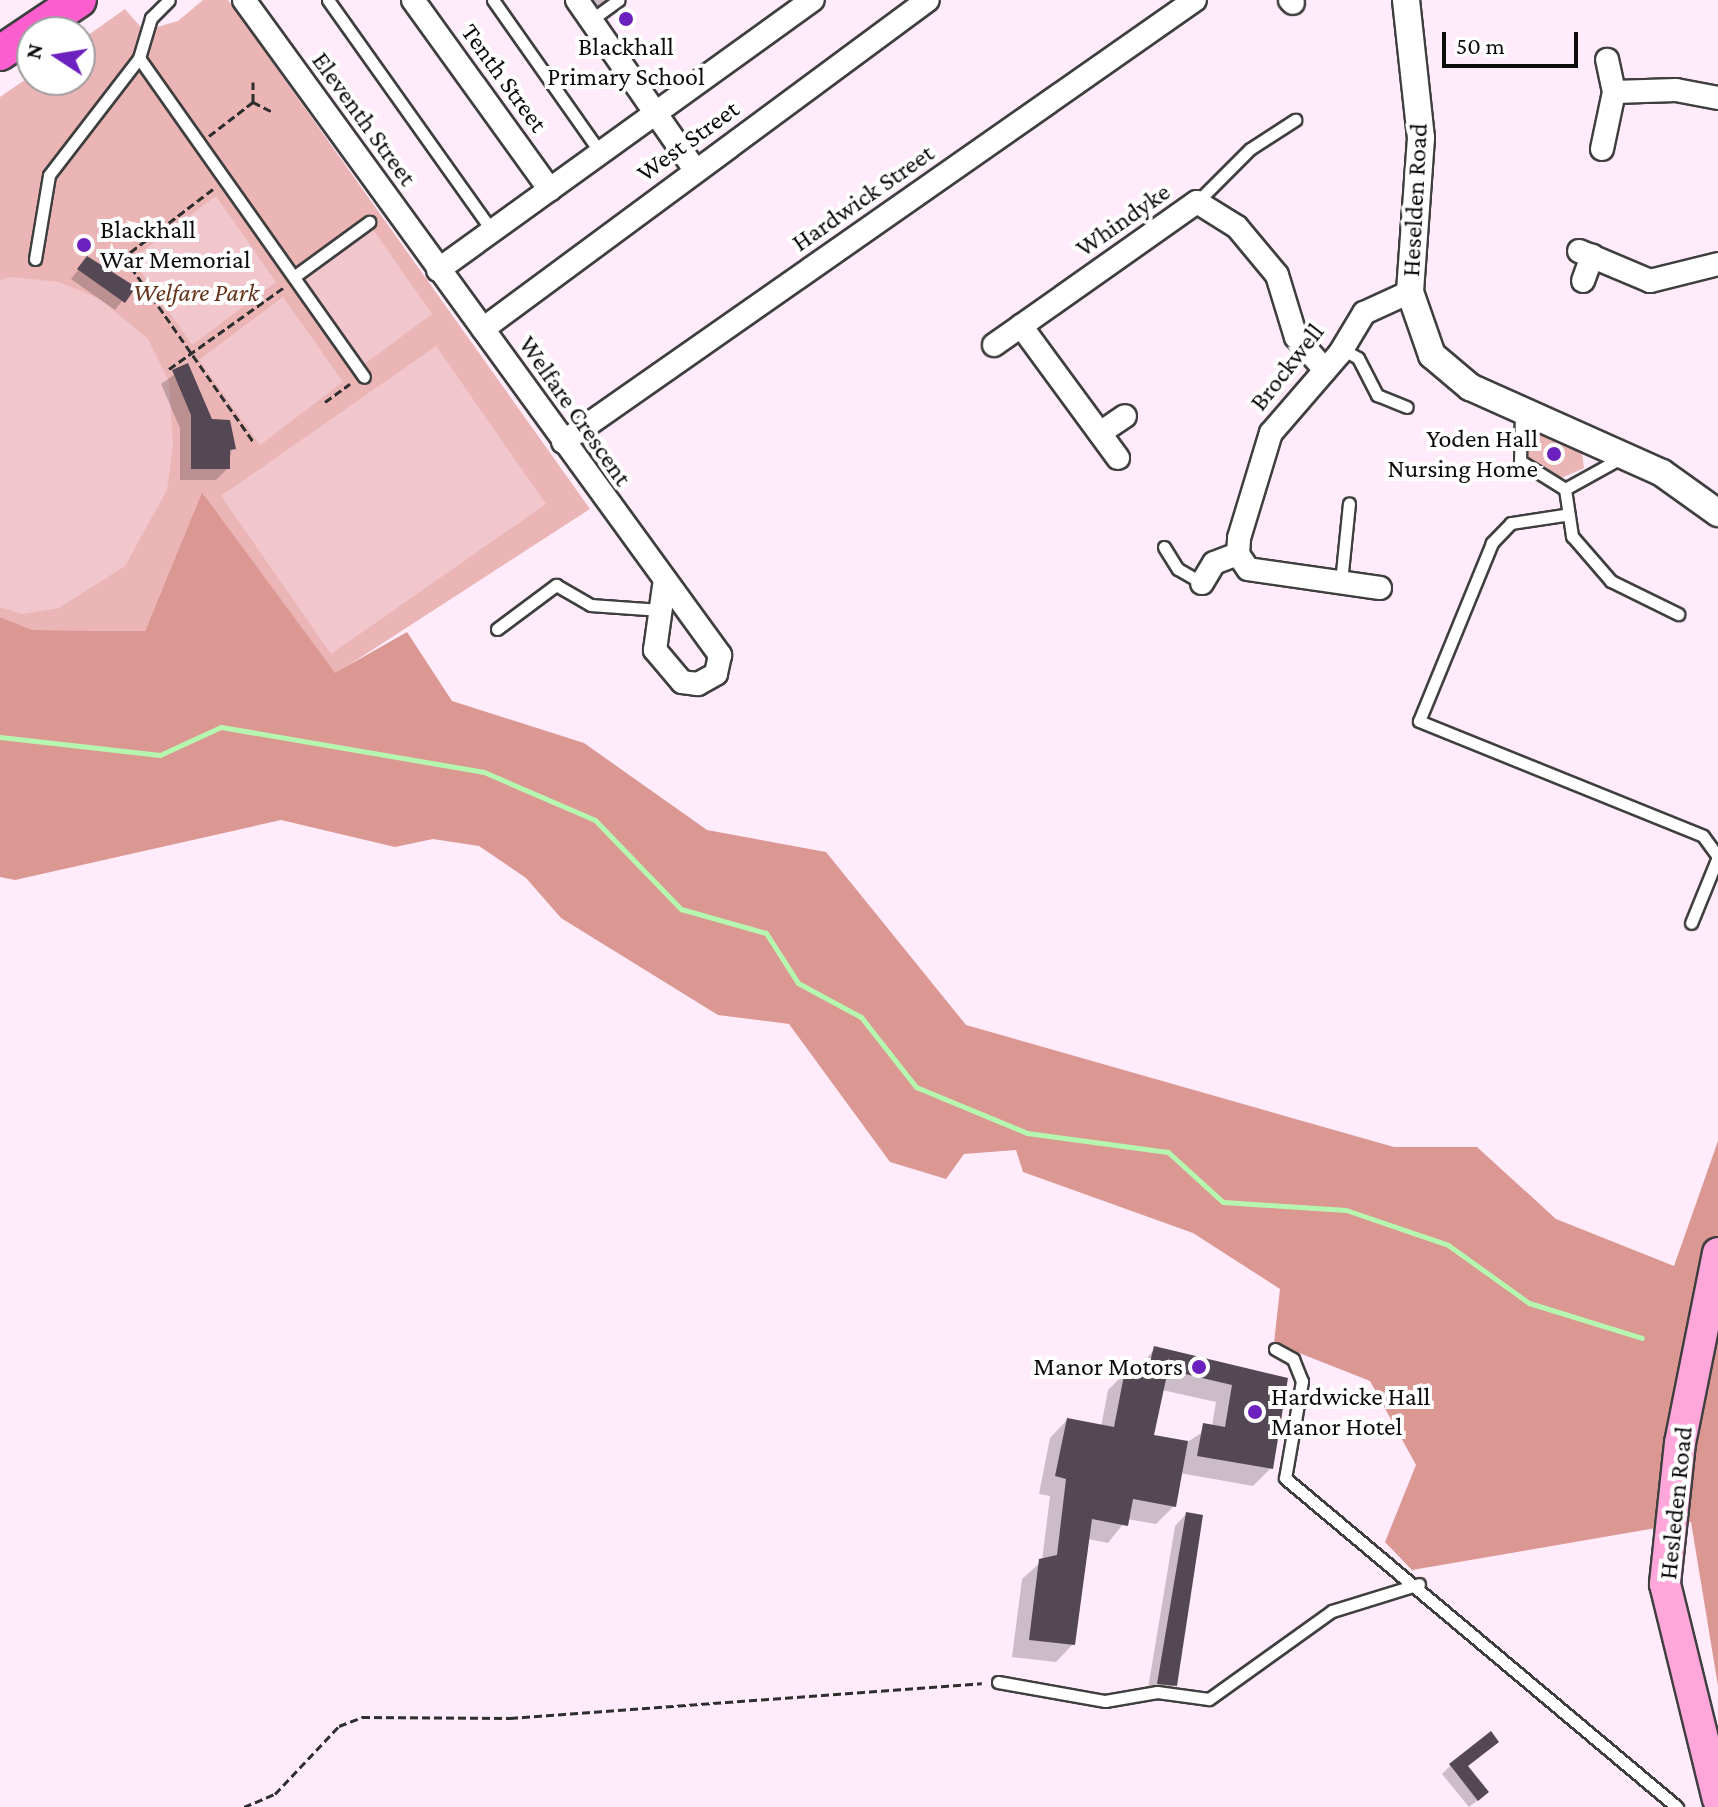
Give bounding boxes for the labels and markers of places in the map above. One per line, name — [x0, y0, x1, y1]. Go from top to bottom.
marker: Blackhall Primary School — [617, 10, 635, 28]
place label: Blackhall Primary School — [547, 31, 705, 92]
place label: Blackhall War Memorial — [100, 214, 251, 276]
marker: Blackhall War Memorial — [75, 236, 93, 254]
place label: Yoden Hall Nursing Home — [1387, 423, 1538, 484]
marker: Yoden Hall Nursing Home — [1545, 445, 1563, 463]
place label: Manor Motors — [1033, 1351, 1183, 1383]
marker: Manor Motors — [1190, 1358, 1208, 1376]
place label: Hardwicke Hall Manor Hotel — [1271, 1381, 1430, 1442]
marker: Hardwicke Hall Manor Hotel — [1246, 1403, 1264, 1421]

